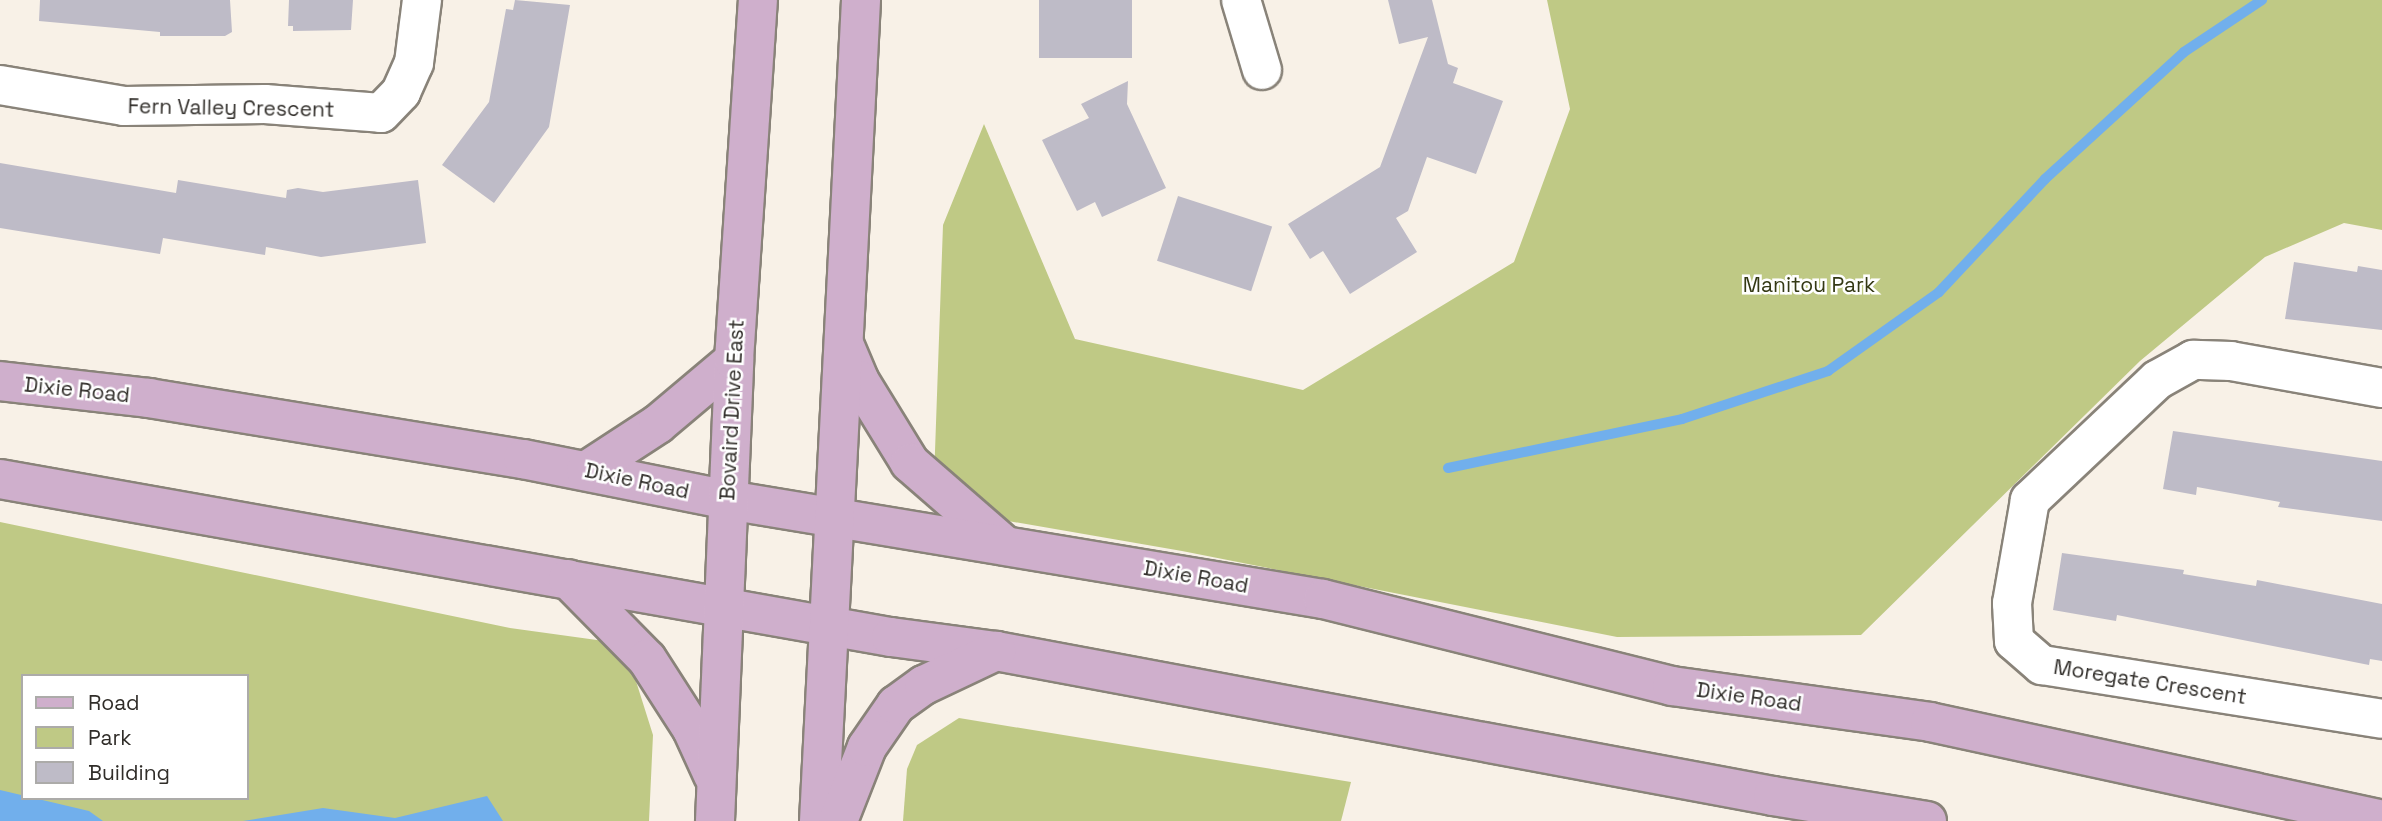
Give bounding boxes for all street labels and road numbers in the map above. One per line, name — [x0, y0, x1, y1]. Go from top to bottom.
street label: Fern Valley Crescent — [127, 94, 335, 122]
street label: Bovaird Drive East — [715, 319, 749, 501]
street label: Dixie Road — [23, 372, 131, 408]
street label: Dixie Road — [583, 458, 691, 504]
street label: Dixie Road — [1142, 555, 1250, 599]
street label: Moregate Crescent — [2052, 654, 2248, 710]
street label: Dixie Road — [1695, 677, 1803, 717]

